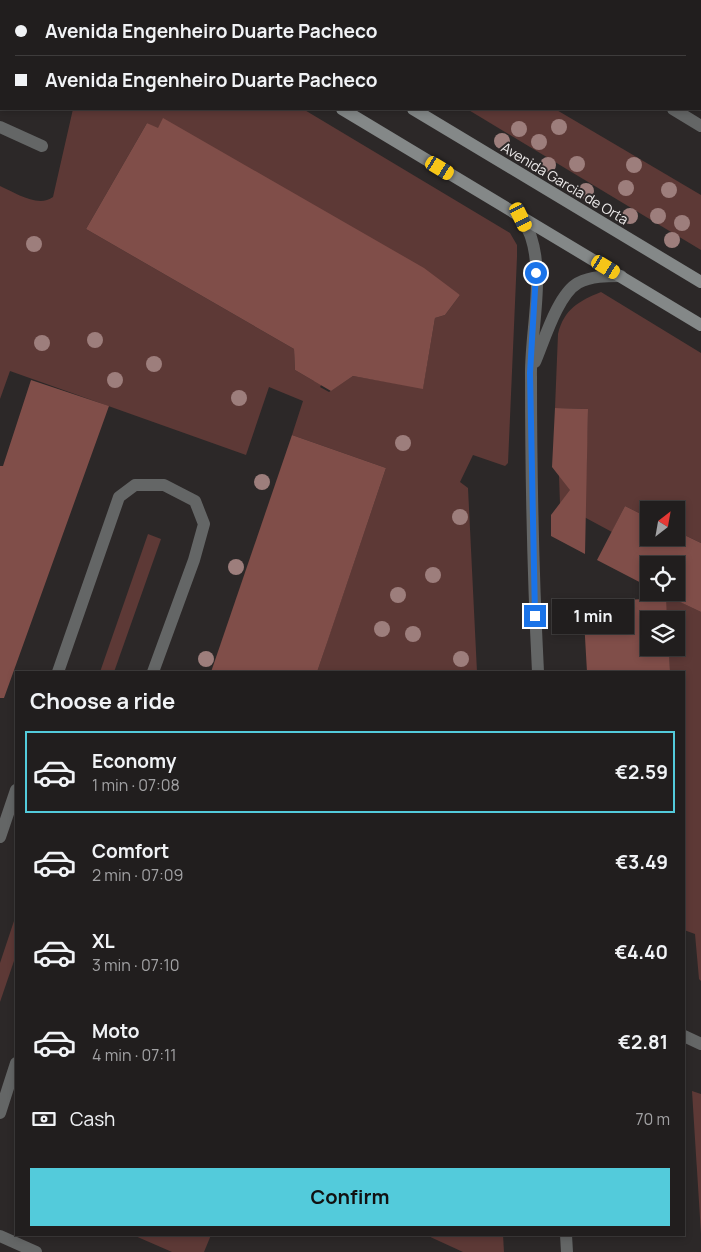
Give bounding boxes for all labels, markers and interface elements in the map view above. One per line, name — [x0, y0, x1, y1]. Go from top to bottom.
text: Avenida Engenheiro Duarte Pacheco — [45, 18, 377, 44]
text: Avenida Engenheiro Duarte Pacheco — [45, 67, 377, 93]
street label: Avenida Garcia de Orta — [498, 137, 632, 229]
car — [423, 154, 456, 182]
car — [507, 200, 534, 234]
car — [589, 253, 622, 281]
route start — [525, 262, 547, 284]
north arrow — [640, 501, 685, 546]
map controls — [640, 501, 685, 656]
button: locate — [640, 556, 685, 601]
callout: 1 min — [552, 598, 635, 634]
route end — [524, 605, 546, 627]
text: 1 min — [573, 605, 613, 627]
button: layers — [640, 611, 685, 656]
text: Choose a ride — [30, 686, 175, 716]
text: Economy — [92, 748, 176, 774]
icon: car — [32, 750, 77, 795]
text: €2.59 — [615, 759, 668, 785]
text: 1 min · 07:08 — [92, 774, 180, 796]
text: Comfort — [92, 838, 169, 864]
icon: car — [32, 840, 77, 885]
text: €3.49 — [615, 849, 668, 875]
text: 2 min · 07:09 — [92, 864, 183, 886]
text: XL — [92, 928, 115, 954]
icon: car — [32, 930, 77, 975]
text: €4.40 — [614, 939, 668, 965]
text: 3 min · 07:10 — [92, 954, 179, 976]
text: Moto — [92, 1018, 139, 1044]
icon: car — [32, 1020, 77, 1065]
text: €2.81 — [618, 1029, 668, 1055]
text: 4 min · 07:11 — [92, 1044, 177, 1066]
icon: cash — [30, 1105, 58, 1133]
text: Cash — [70, 1106, 115, 1132]
text: 70 m — [635, 1108, 670, 1130]
button: Confirm — [30, 1168, 670, 1226]

